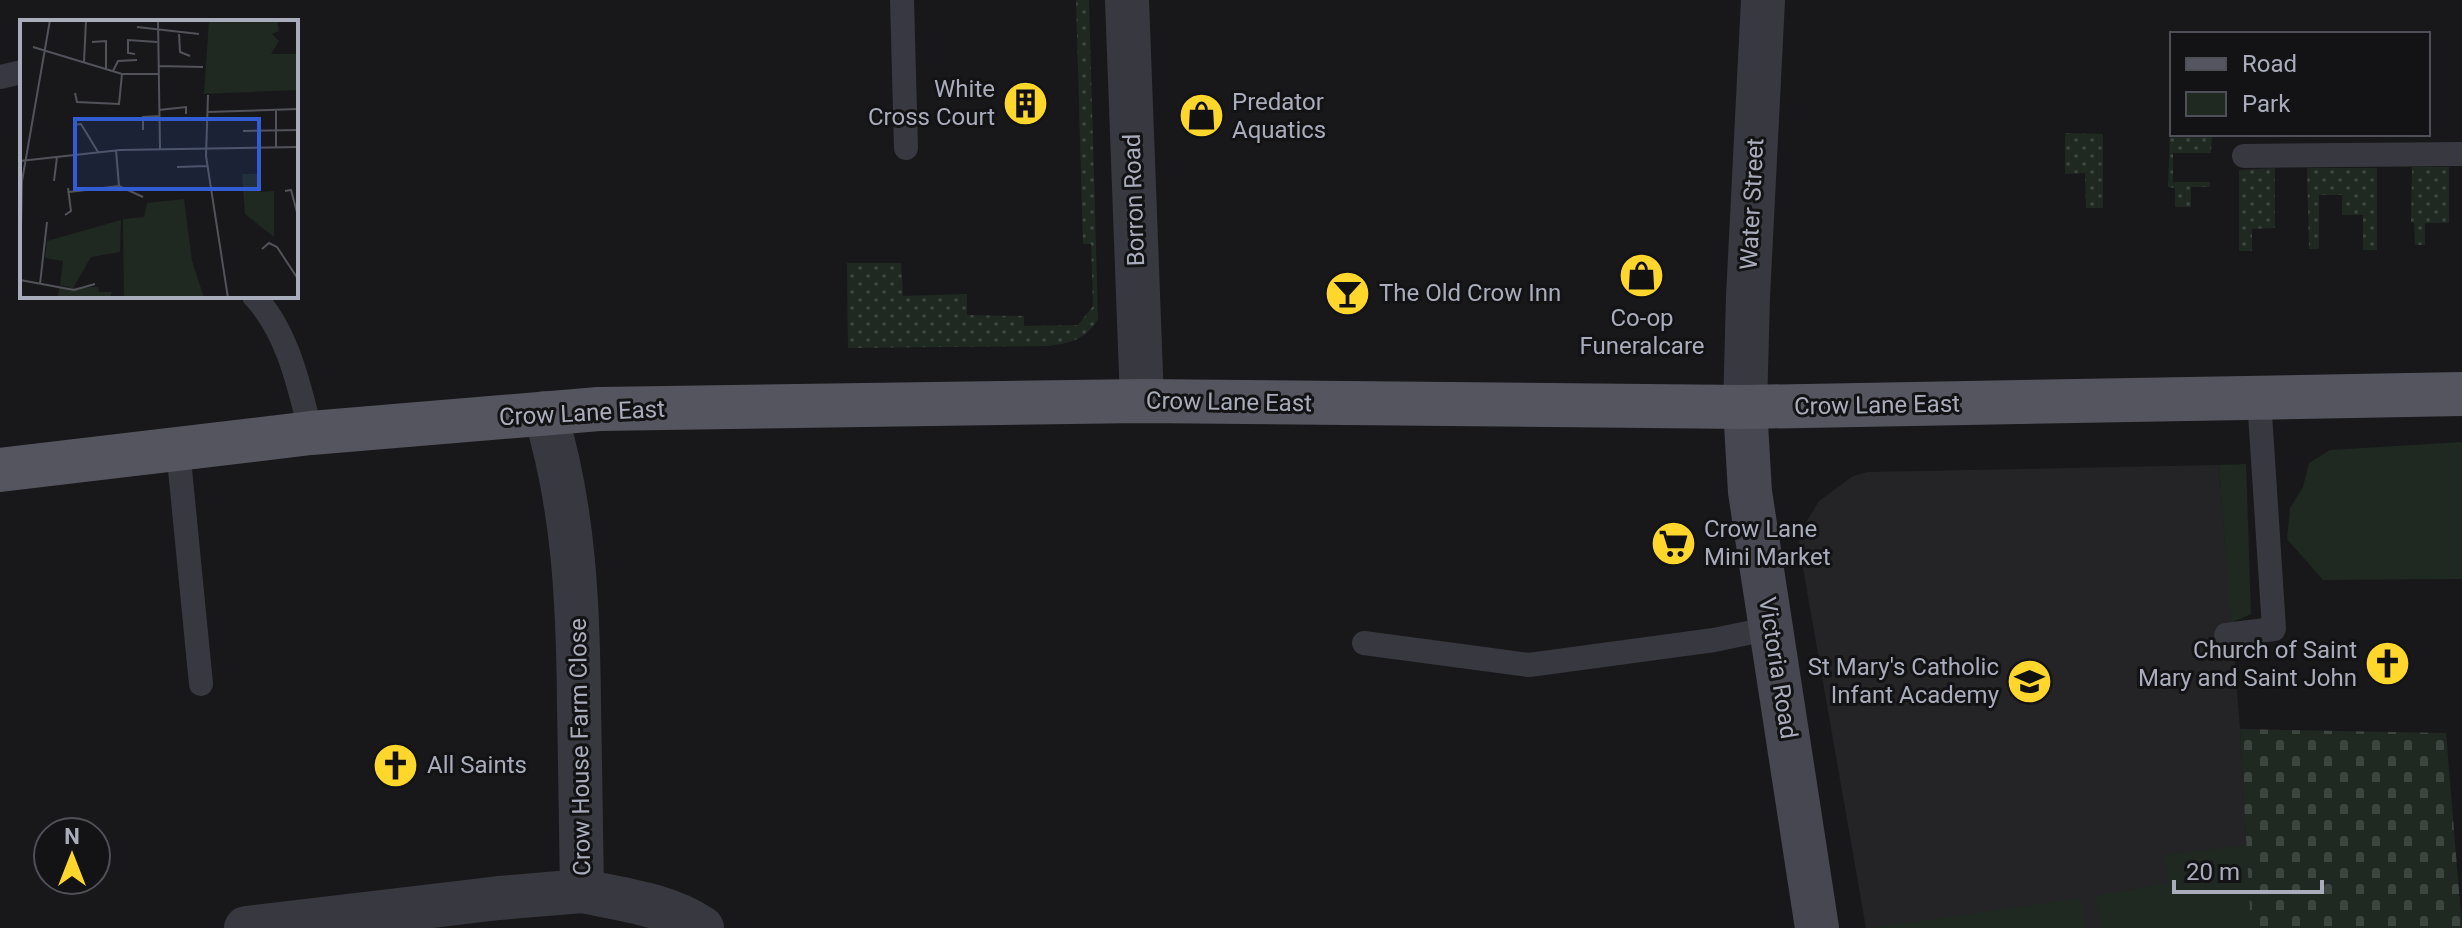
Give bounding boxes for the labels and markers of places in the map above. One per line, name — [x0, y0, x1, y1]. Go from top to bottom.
place label: White Cross Court — [868, 75, 995, 131]
building icon: White Cross Court — [1002, 79, 1050, 127]
place label: Predator Aquatics — [1232, 88, 1326, 144]
shop icon: Predator Aquatics — [1177, 92, 1225, 140]
shop icon: Co-op Funeralcare — [1618, 252, 1666, 300]
bar icon: The Old Crow Inn — [1324, 269, 1372, 317]
place label: The Old Crow Inn — [1379, 279, 1561, 307]
place label: Co-op Funeralcare — [1579, 304, 1705, 360]
place label: Crow Lane Mini Market — [1704, 515, 1831, 571]
supermarket icon: Crow Lane Mini Market — [1649, 519, 1697, 567]
place label: Church of Saint Mary and Saint John — [2138, 636, 2357, 692]
church icon: Church of Saint Mary and Saint John — [2364, 640, 2412, 688]
place label: St Mary's Catholic Infant Academy — [1808, 653, 2000, 709]
school or university icon: St Mary's Catholic Infant Academy — [2006, 657, 2054, 705]
church icon: All Saints — [372, 741, 420, 789]
place label: All Saints — [427, 751, 527, 779]

